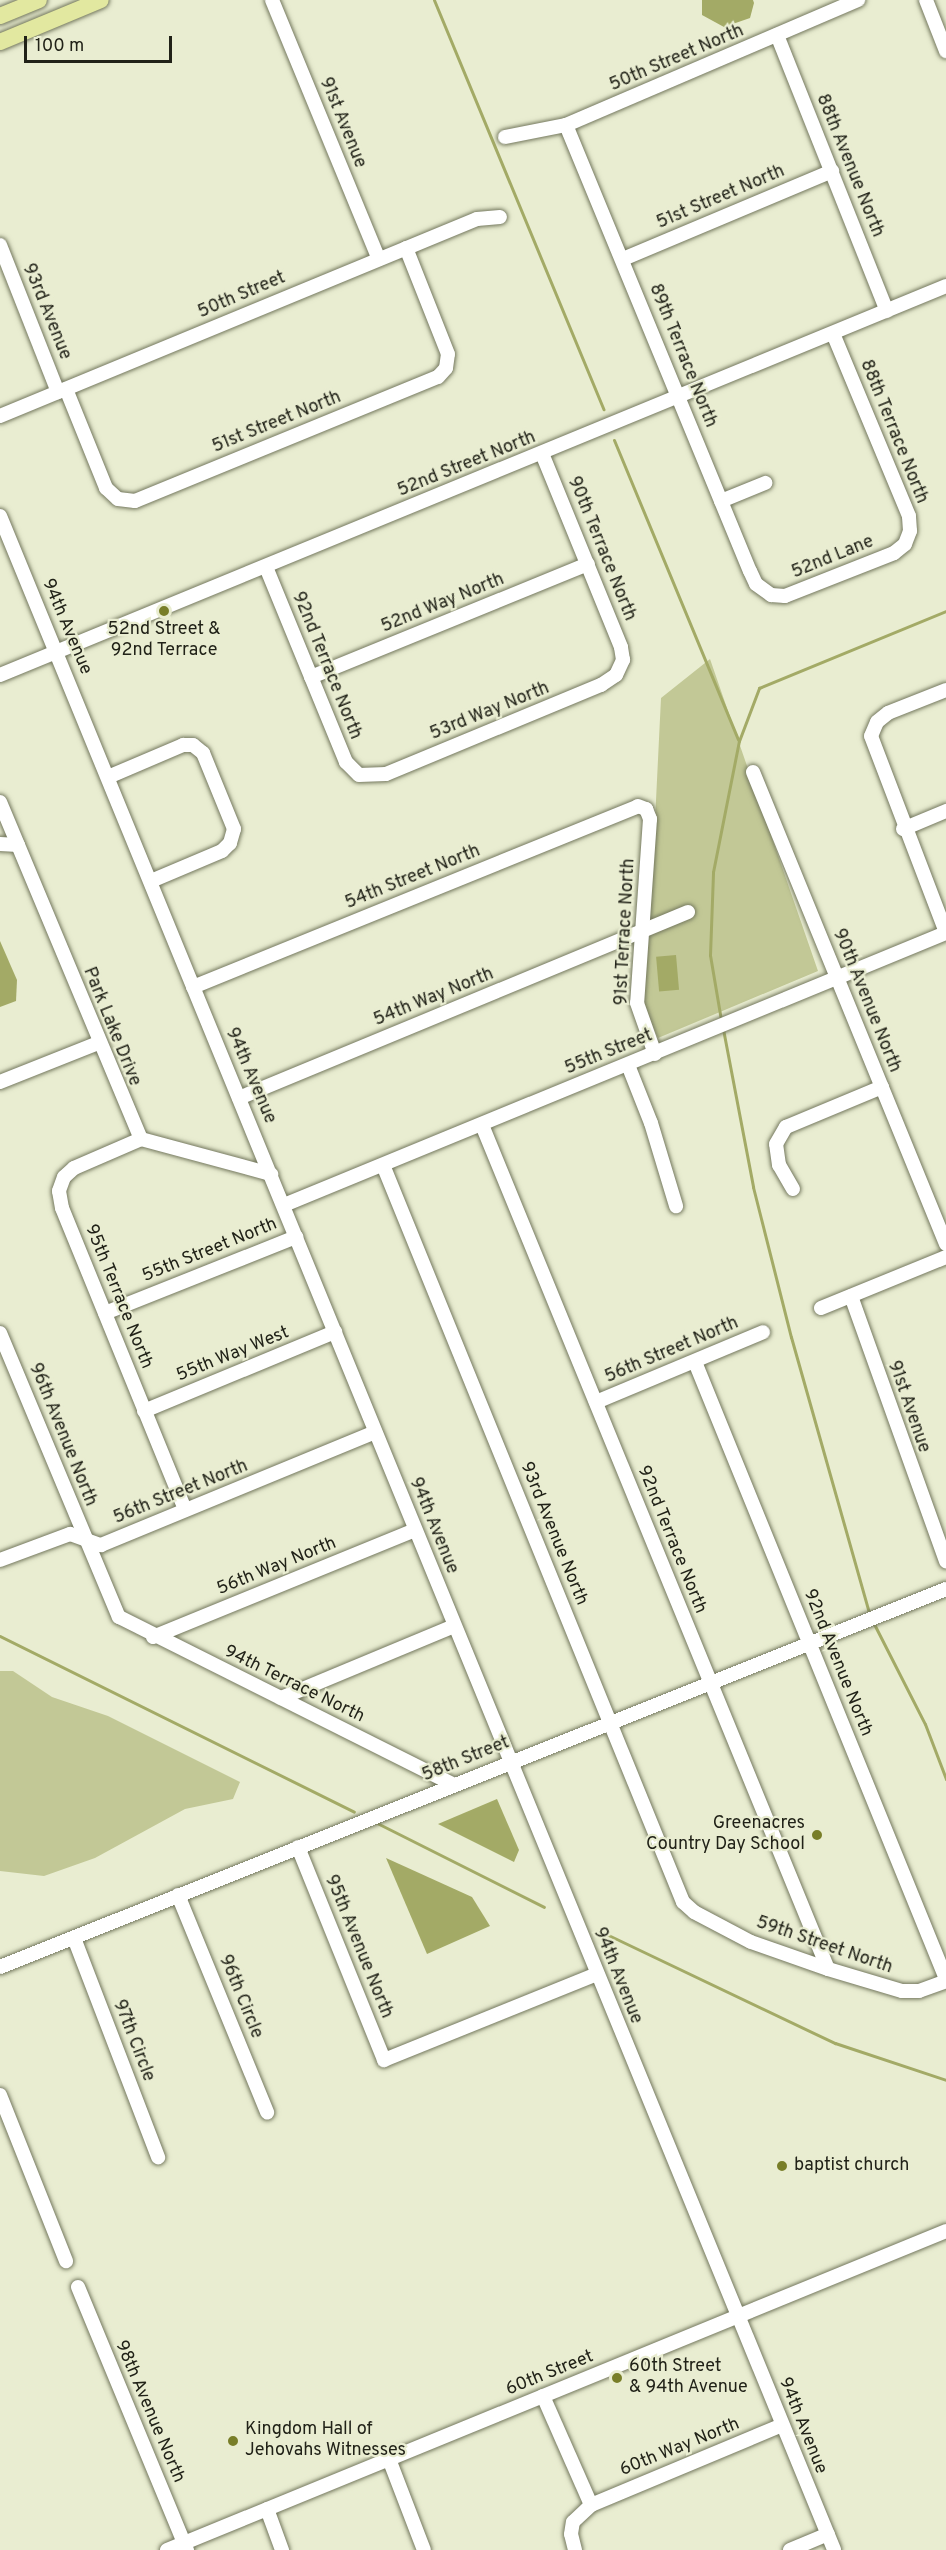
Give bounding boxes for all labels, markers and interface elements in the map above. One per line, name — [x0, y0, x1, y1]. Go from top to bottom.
street label: 50th Street North — [607, 21, 747, 97]
scale bar — [27, 24, 176, 62]
text: 100 m — [35, 35, 84, 58]
street label: 91st Avenue — [314, 74, 370, 172]
street label: 88th Avenue North — [810, 91, 888, 241]
street label: 51st Street North — [654, 161, 788, 235]
street label: 93rd Avenue — [17, 260, 75, 364]
street label: 50th Street — [195, 268, 289, 324]
street label: 89th Terrace North — [643, 281, 721, 431]
street label: 88th Terrace North — [854, 356, 932, 508]
street label: 51st Street North — [209, 387, 345, 459]
street label: 52nd Street North — [395, 427, 539, 503]
street label: 90th Terrace North — [562, 473, 640, 625]
street label: 52nd Lane — [789, 532, 877, 584]
street label: 52nd Way North — [378, 569, 508, 639]
street label: 94th Avenue — [36, 575, 96, 679]
street label: 92nd Terrace North — [286, 589, 366, 743]
marker: 52nd Street & 92nd Terrace — [157, 604, 171, 618]
place label: 52nd Street & 92nd Terrace — [108, 620, 220, 662]
street label: 53rd Way North — [427, 678, 553, 746]
street label: 54th Street North — [342, 841, 484, 915]
street label: 91st Terrace North — [611, 858, 641, 1006]
street label: 90th Avenue North — [827, 926, 905, 1076]
street label: Park Lake Drive — [77, 964, 145, 1090]
street label: 54th Way North — [371, 964, 497, 1032]
street label: 94th Avenue — [220, 1024, 280, 1128]
street label: 55th Street — [562, 1026, 656, 1080]
street label: 55th Street North — [139, 1214, 281, 1288]
street label: 95th Terrace North — [79, 1221, 157, 1373]
street label: 56th Street North — [602, 1313, 742, 1389]
street label: 55th Way West — [173, 1322, 293, 1388]
street label: 91st Avenue — [882, 1358, 934, 1456]
street label: 96th Avenue North — [23, 1360, 101, 1510]
street label: 56th Street North — [111, 1456, 251, 1530]
street label: 93rd Avenue North — [514, 1459, 592, 1609]
street label: 92nd Terrace North — [631, 1463, 711, 1617]
street label: 94th Avenue — [404, 1474, 462, 1578]
street label: 56th Way North — [214, 1533, 340, 1601]
street label: 92nd Avenue North — [797, 1586, 877, 1740]
street label: 94th Terrace North — [220, 1641, 368, 1729]
street label: 58th Street — [419, 1733, 513, 1787]
place label: Greenacres Country Day School — [646, 1814, 805, 1856]
marker: Greenacres Country Day School — [810, 1828, 824, 1842]
street label: 95th Avenue North — [319, 1872, 397, 2022]
street label: 59th Street North — [753, 1913, 895, 1979]
street label: 94th Avenue — [588, 1924, 646, 2028]
street label: 96th Circle — [213, 1952, 267, 2042]
street label: 97th Circle — [108, 1997, 158, 2085]
place label: baptist church — [794, 2155, 909, 2177]
marker: baptist church — [775, 2159, 789, 2173]
street label: 98th Avenue North — [109, 2337, 189, 2487]
street label: 60th Street — [503, 2347, 597, 2401]
place label: 60th Street & 94th Avenue — [629, 2357, 748, 2400]
marker: 60th Street & 94th Avenue — [610, 2371, 624, 2385]
street label: 94th Avenue — [773, 2374, 831, 2478]
street label: 60th Way North — [617, 2414, 743, 2482]
place label: Kingdom Hall of Jehovahs Witnesses — [245, 2420, 406, 2462]
marker: Kingdom Hall of Jehovahs Witnesses — [226, 2434, 240, 2448]

